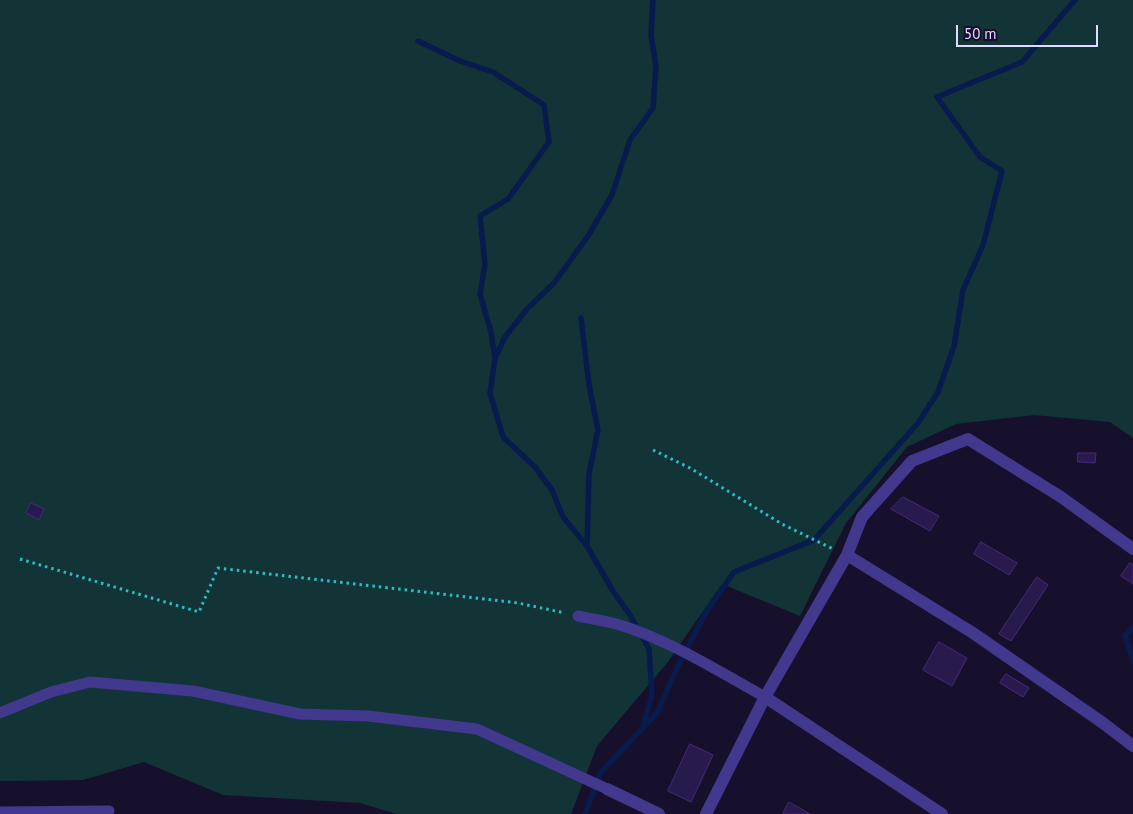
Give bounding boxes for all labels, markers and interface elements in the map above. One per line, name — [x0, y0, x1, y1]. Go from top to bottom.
scale bar — [958, 15, 1100, 47]
text: 50 m — [964, 24, 997, 43]

